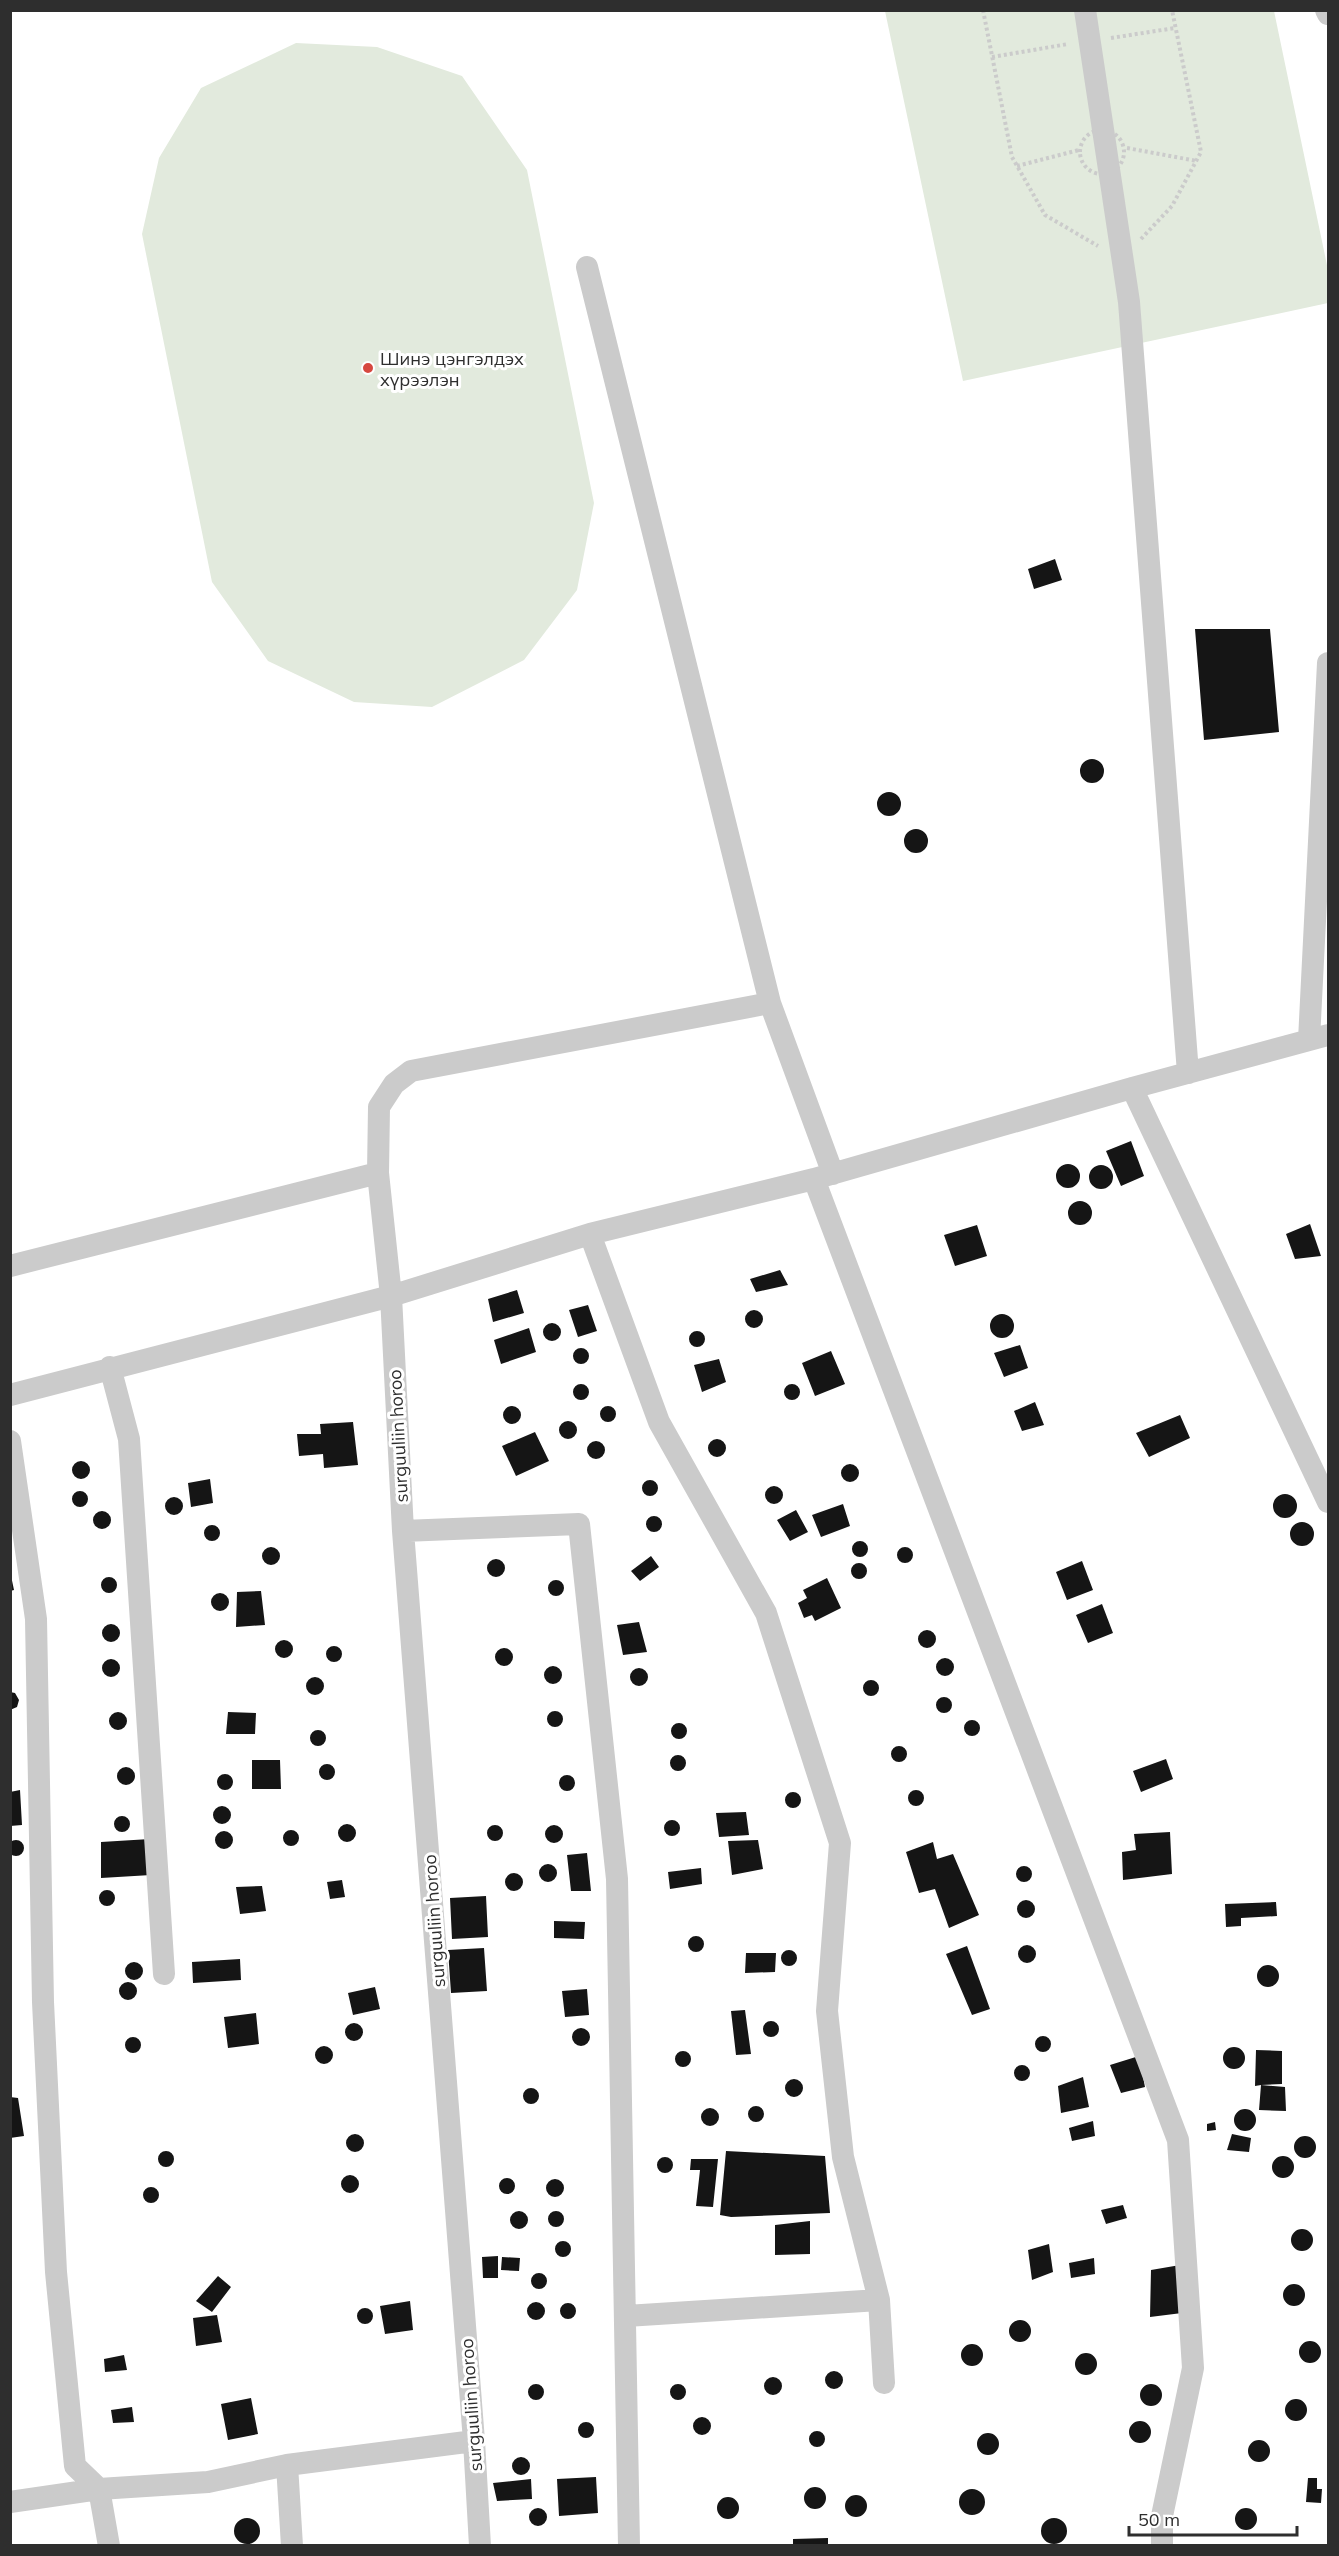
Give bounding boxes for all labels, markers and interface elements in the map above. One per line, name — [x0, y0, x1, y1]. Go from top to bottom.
place label: Шинэ цэнгэлдэх хүрээлэн — [380, 347, 524, 391]
marker: Шинэ цэнгэлдэх хүрээлэн — [361, 361, 375, 375]
street label: surguuliin horoo — [383, 1369, 413, 1503]
street label: surguuliin horoo — [418, 1854, 450, 1988]
street label: surguuliin horoo — [455, 2338, 487, 2472]
scale bar — [1129, 2499, 1297, 2537]
text: 50 m — [1138, 2508, 1180, 2531]

